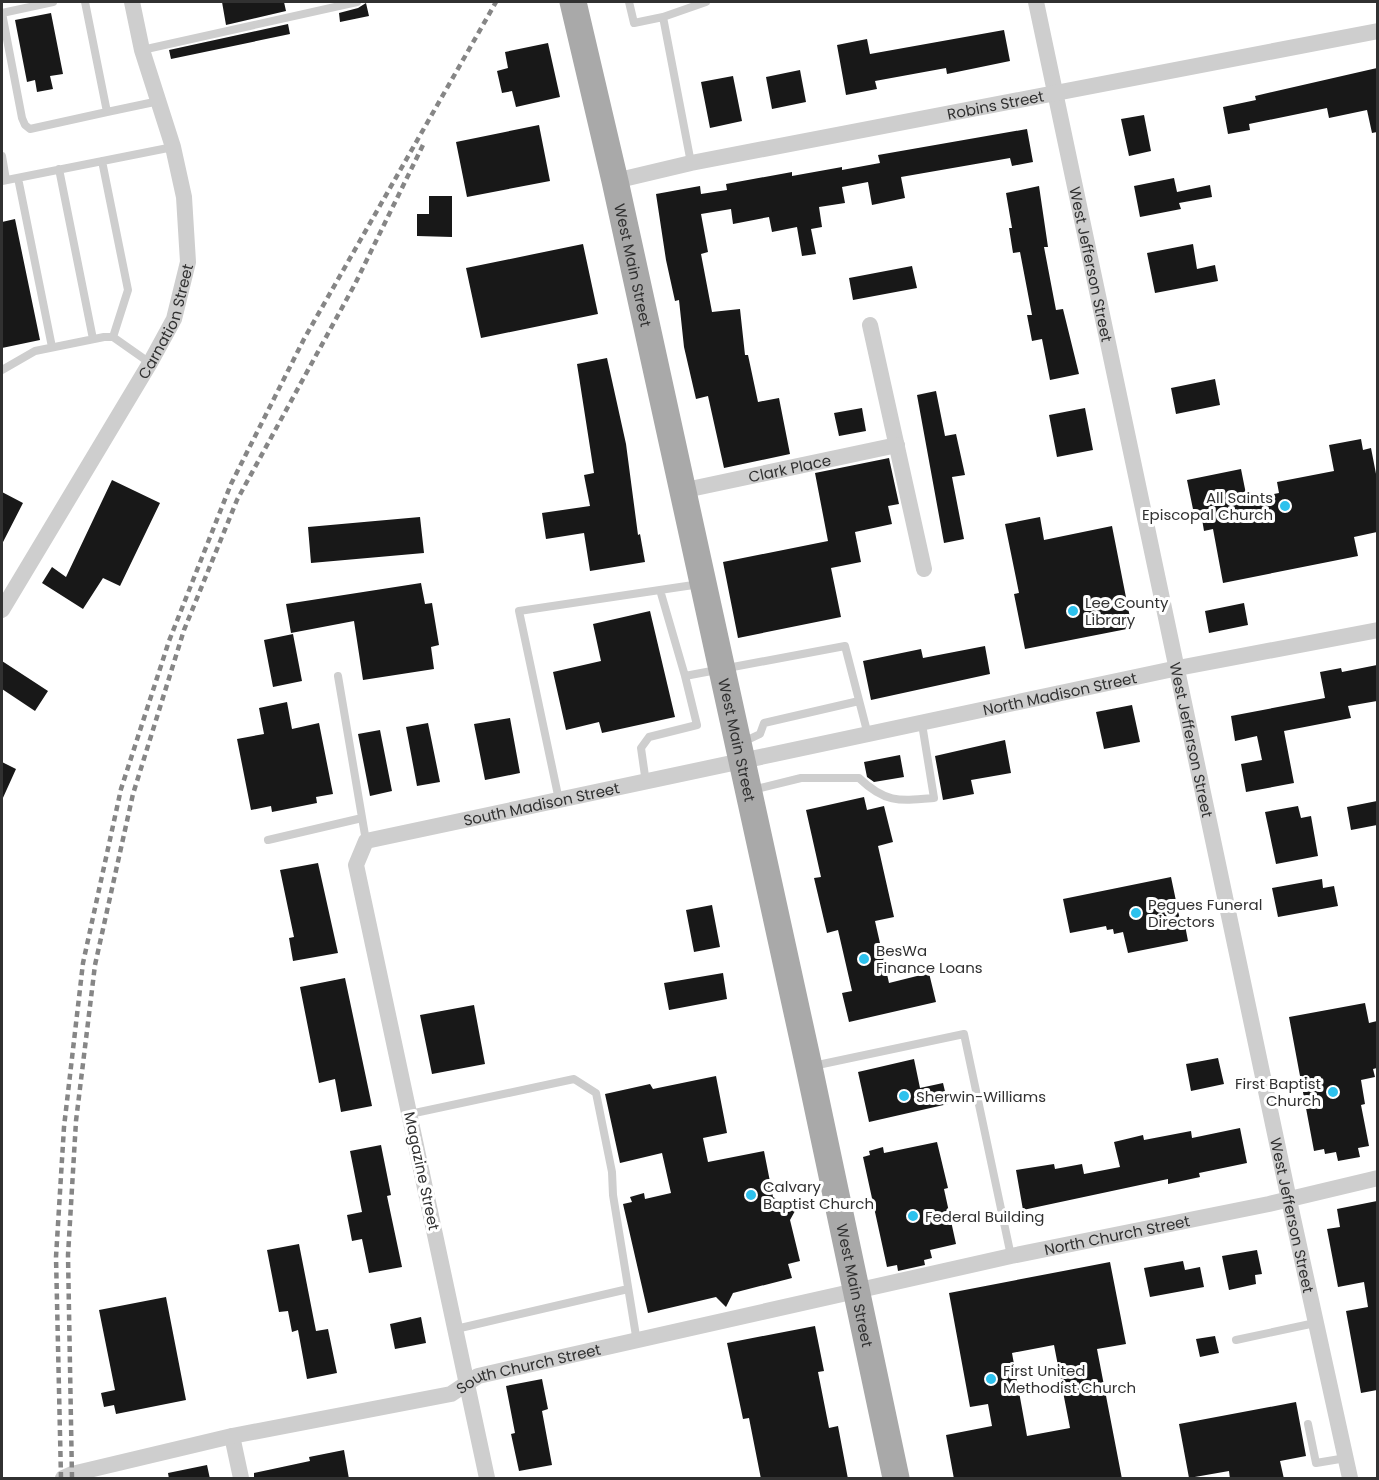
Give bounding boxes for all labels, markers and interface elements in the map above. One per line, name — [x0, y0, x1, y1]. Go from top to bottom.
street label: Robins Street — [945, 85, 1045, 124]
street label: West Jefferson Street — [1065, 185, 1118, 344]
street label: West Main Street — [610, 202, 657, 329]
street label: Carnation Street — [132, 261, 198, 383]
street label: Clark Place — [746, 449, 833, 487]
place label: All Saints Episcopal Church — [1142, 487, 1273, 525]
marker: All Saints Episcopal Church — [1278, 499, 1292, 513]
place label: Lee County Library — [1085, 592, 1169, 630]
marker: Lee County Library — [1066, 604, 1080, 618]
street label: West Jefferson Street — [1165, 660, 1218, 819]
street label: North Madison Street — [981, 667, 1138, 720]
street label: West Main Street — [714, 676, 761, 804]
street label: South Madison Street — [461, 777, 621, 831]
place label: Pegues Funeral Directors — [1148, 894, 1262, 932]
marker: Pegues Funeral Directors — [1129, 906, 1143, 920]
place label: BesWa Finance Loans — [876, 940, 983, 978]
marker: BesWa Finance Loans — [857, 952, 871, 966]
place label: First Baptist Church — [1235, 1073, 1321, 1111]
marker: First Baptist Church — [1326, 1085, 1340, 1099]
place label: Sherwin-Williams — [916, 1086, 1046, 1107]
marker: Sherwin-Williams — [897, 1089, 911, 1103]
street label: Magazine Street — [399, 1110, 445, 1232]
street label: West Jefferson Street — [1266, 1136, 1320, 1295]
place label: Calvary Baptist Church — [763, 1176, 874, 1214]
marker: Calvary Baptist Church — [744, 1188, 758, 1202]
place label: Federal Building — [925, 1206, 1044, 1227]
marker: Federal Building — [906, 1209, 920, 1223]
street label: North Church Street — [1042, 1210, 1191, 1260]
street label: West Main Street — [832, 1222, 878, 1349]
street label: South Church Street — [451, 1338, 603, 1399]
place label: First United Methodist Church — [1003, 1360, 1136, 1398]
marker: First United Methodist Church — [984, 1372, 998, 1386]

